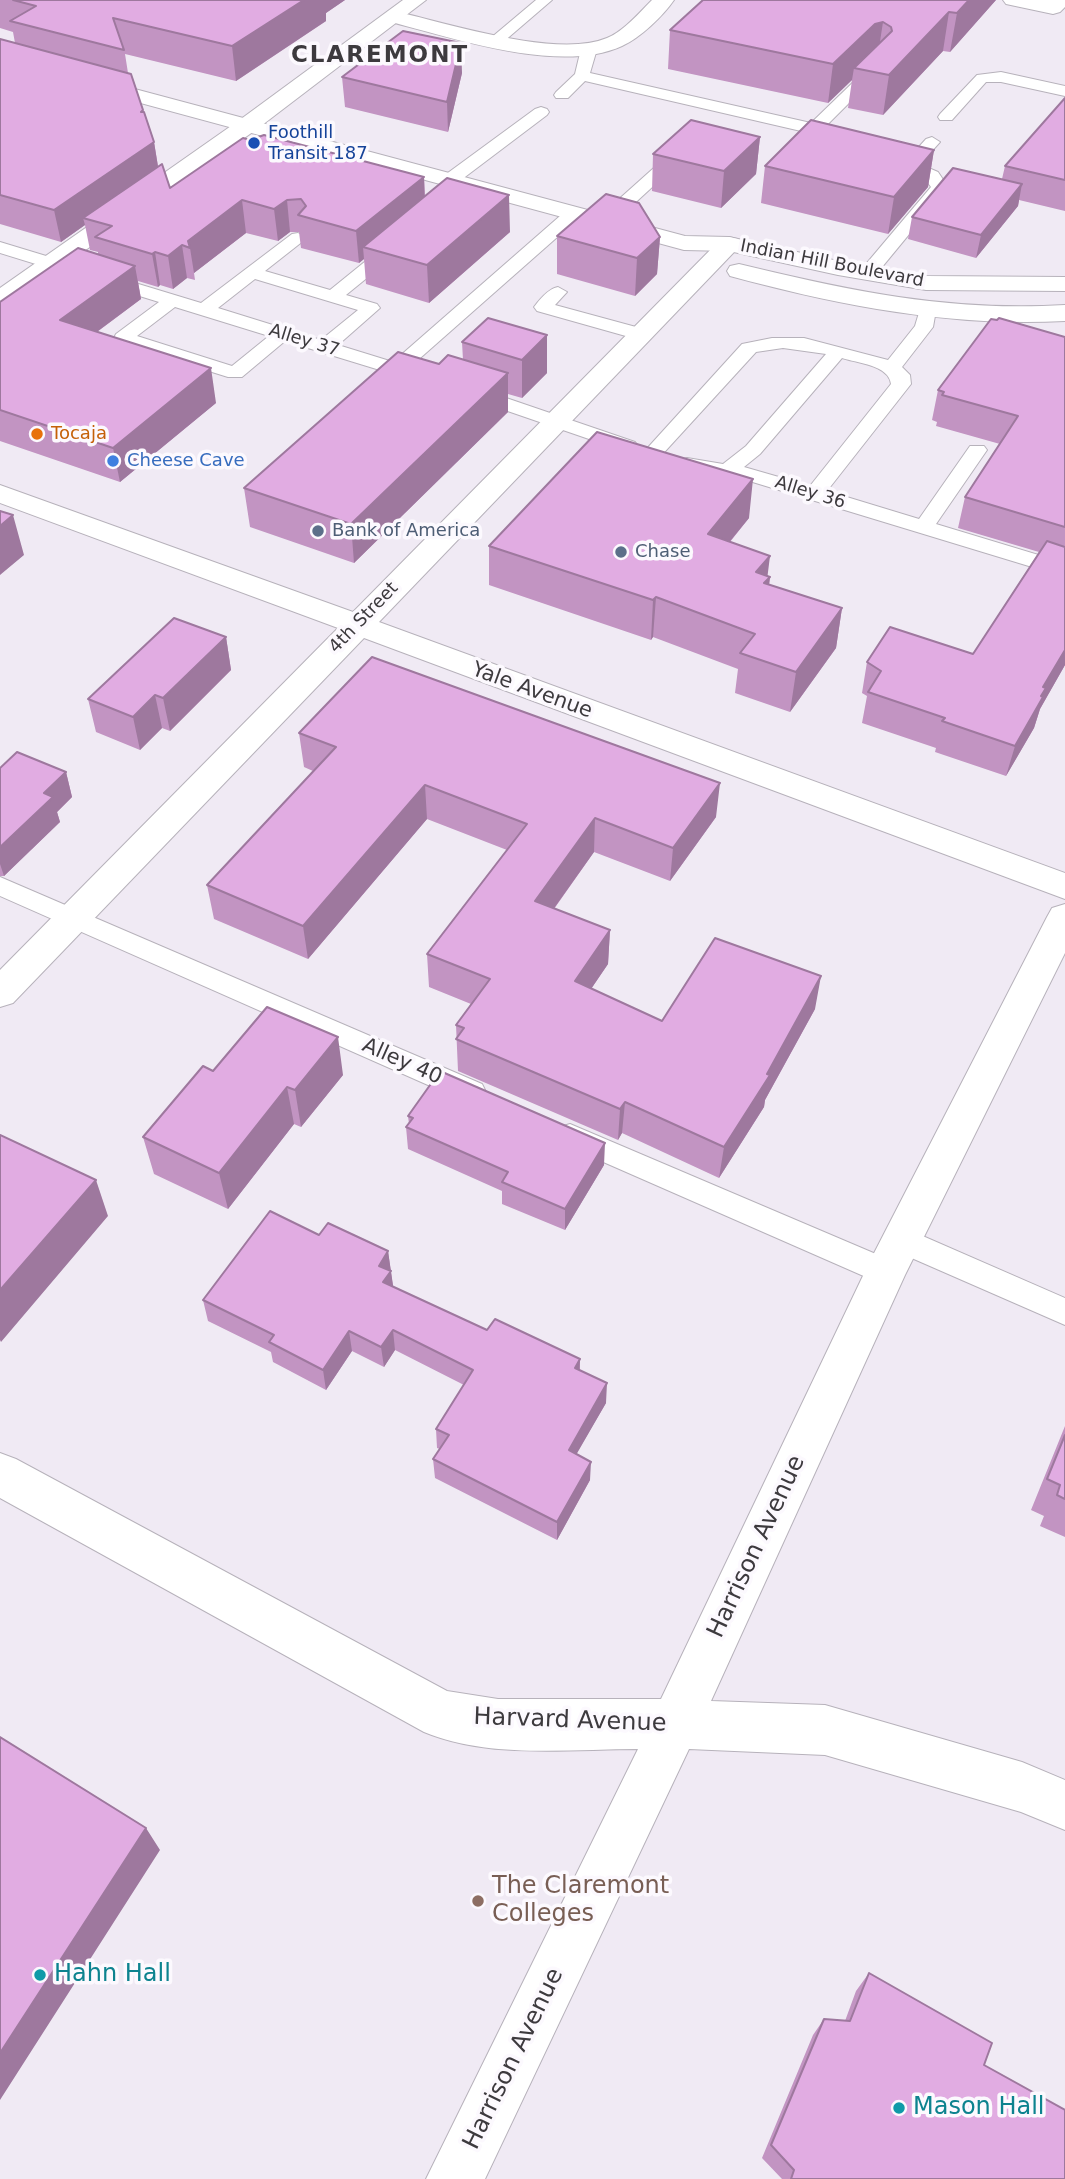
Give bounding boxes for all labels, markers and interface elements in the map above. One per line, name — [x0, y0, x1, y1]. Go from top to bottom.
district label: CLAREMONT — [292, 42, 468, 70]
place label: Foothill Transit 187 — [268, 122, 368, 164]
marker: Foothill Transit 187 — [246, 135, 262, 151]
street label: Indian Hill Boulevard — [738, 236, 926, 292]
street label: Alley 37 — [266, 320, 342, 362]
place label: Tocaja — [51, 423, 107, 445]
marker: Tocaja — [29, 426, 45, 442]
place label: Cheese Cave — [127, 450, 245, 472]
marker: Cheese Cave — [105, 453, 121, 469]
street label: Alley 36 — [772, 472, 848, 514]
place label: Bank of America — [332, 520, 480, 542]
marker: Bank of America — [310, 523, 326, 539]
place label: Chase — [635, 541, 690, 563]
marker: Chase — [613, 544, 629, 560]
street label: 4th Street — [325, 578, 403, 658]
street label: Yale Avenue — [468, 658, 596, 724]
street label: Alley 40 — [358, 1033, 446, 1091]
street label: Harrison Avenue — [702, 1451, 812, 1643]
street label: Harvard Avenue — [473, 1703, 667, 1739]
place label: The Claremont Colleges — [492, 1873, 669, 1929]
marker: The Claremont Colleges — [470, 1893, 486, 1909]
place label: Hahn Hall — [54, 1961, 171, 1989]
street label: Harrison Avenue — [458, 1964, 570, 2154]
marker: Hahn Hall — [32, 1967, 48, 1983]
place label: Mason Hall — [913, 2094, 1045, 2122]
marker: Mason Hall — [891, 2100, 907, 2116]

